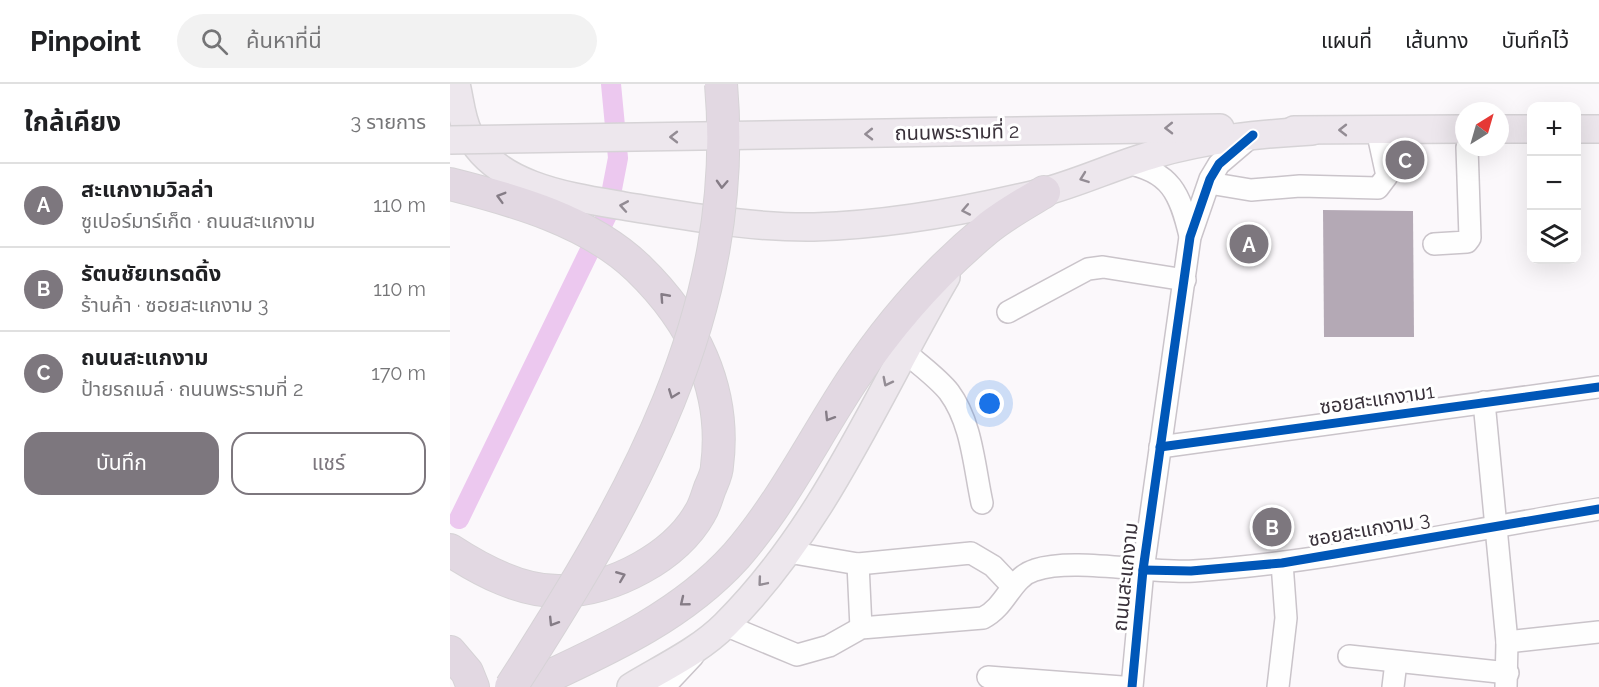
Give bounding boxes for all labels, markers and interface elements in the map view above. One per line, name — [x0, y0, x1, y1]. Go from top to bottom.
search box — [177, 14, 597, 68]
text: Pinpoint — [30, 25, 141, 58]
icon: search — [198, 25, 231, 58]
text: ค้นหาที่นี่ — [246, 27, 322, 53]
text: แผนที่ — [1321, 28, 1372, 53]
text: เส้นทาง — [1405, 28, 1469, 53]
text: บันทึกไว้ — [1502, 28, 1569, 53]
north arrow — [1455, 102, 1509, 156]
map controls — [1527, 102, 1581, 264]
button: + — [1527, 102, 1581, 156]
text: ใกล้เคียง — [24, 107, 121, 137]
text: 3 รายการ — [351, 110, 426, 134]
street label: ถนนพระรามที่ 2 — [894, 117, 1020, 145]
one-way arrow — [1165, 122, 1174, 134]
one-way arrow — [1338, 124, 1347, 136]
one-way arrow — [864, 128, 873, 140]
one-way arrow — [669, 131, 678, 143]
pin: C — [1386, 138, 1424, 182]
button: − — [1527, 156, 1581, 210]
one-way arrow — [1079, 170, 1090, 183]
text: สะแกงามวิลล่า — [81, 176, 214, 202]
one-way arrow — [716, 180, 729, 189]
one-way arrow — [496, 192, 507, 204]
text: A — [37, 193, 50, 217]
text: 110 m — [373, 193, 426, 217]
one-way arrow — [619, 200, 629, 212]
one-way arrow — [962, 203, 972, 216]
text: ซูเปอร์มาร์เก็ต · ถนนสะแกงาม — [81, 209, 315, 233]
button: layers — [1527, 210, 1581, 264]
pin: A — [1230, 222, 1268, 266]
text: รัตนชัยเทรดดิ้ง — [81, 260, 221, 286]
text: B — [37, 277, 50, 301]
text: 110 m — [373, 277, 426, 301]
text: ร้านค้า · ซอยสะแกงาม 3 — [81, 293, 268, 317]
one-way arrow — [660, 294, 671, 304]
text: ถนนสะแกงาม — [81, 344, 209, 370]
text: C — [37, 361, 50, 385]
text: 170 m — [371, 361, 426, 385]
one-way arrow — [883, 376, 895, 387]
text: ป้ายรถเมล์ · ถนนพระรามที่ 2 — [81, 377, 303, 401]
street label: ซอยสะแกงาม1 — [1318, 379, 1436, 419]
one-way arrow — [668, 387, 680, 398]
your location — [975, 389, 1004, 418]
one-way arrow — [825, 410, 836, 421]
button: บันทึก — [24, 432, 219, 495]
button: แชร์ — [231, 432, 426, 495]
pin: B — [1252, 504, 1292, 550]
street label: ซอยสะแกงาม 3 — [1306, 507, 1432, 551]
street label: ถนนสะแกงาม — [1107, 521, 1143, 633]
one-way arrow — [615, 571, 626, 583]
one-way arrow — [758, 575, 769, 586]
one-way arrow — [680, 595, 691, 606]
one-way arrow — [549, 615, 560, 626]

